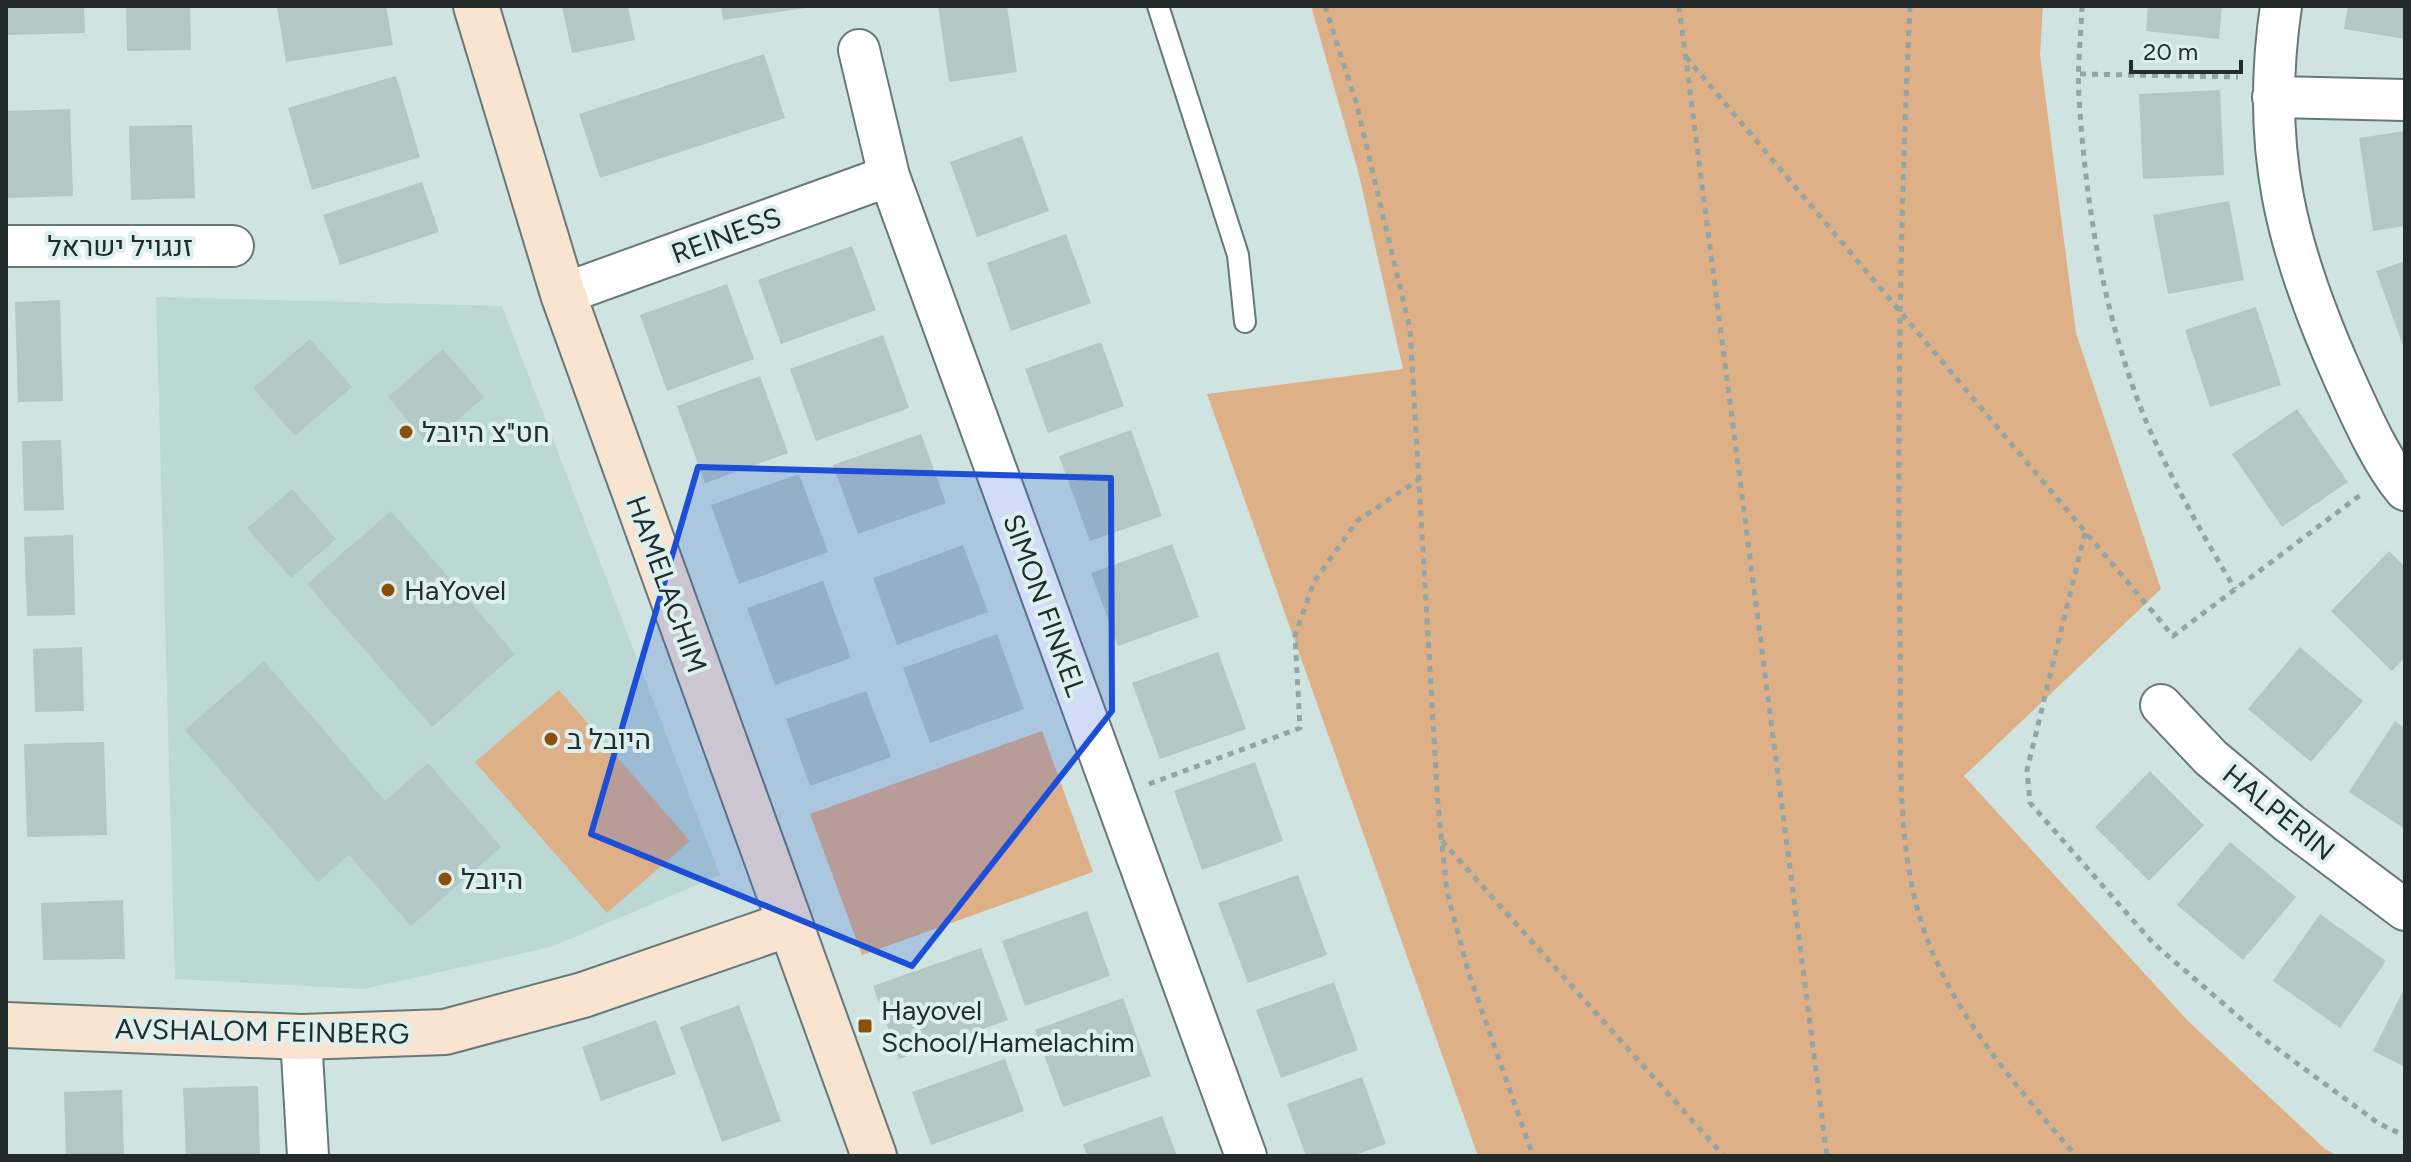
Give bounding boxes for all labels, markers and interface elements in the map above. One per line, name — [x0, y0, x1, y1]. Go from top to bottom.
scale bar — [2131, 24, 2241, 74]
text: 20 m — [2143, 37, 2198, 66]
street label: REINESS — [666, 199, 786, 271]
street label: זנגויל ישראל — [47, 229, 193, 263]
place label: חט"צ היובל — [422, 415, 550, 449]
marker: חט"צ היובל — [397, 423, 415, 441]
street label: HAMELACHIM — [619, 491, 715, 677]
street label: SIMON FINKEL — [996, 509, 1094, 701]
place label: HaYovel — [404, 573, 506, 607]
marker: HaYovel — [379, 581, 397, 599]
place label: היובל ב — [567, 722, 651, 756]
marker: היובל ב — [542, 730, 560, 748]
street label: HALPERIN — [2216, 757, 2342, 867]
place label: היובל — [461, 862, 523, 896]
marker: היובל — [436, 870, 454, 888]
place label: Hayovel School/Hamelachim — [881, 993, 1134, 1059]
street label: AVSHALOM FEINBERG — [115, 1011, 409, 1051]
marker: Hayovel School/Hamelachim — [856, 1017, 874, 1035]

